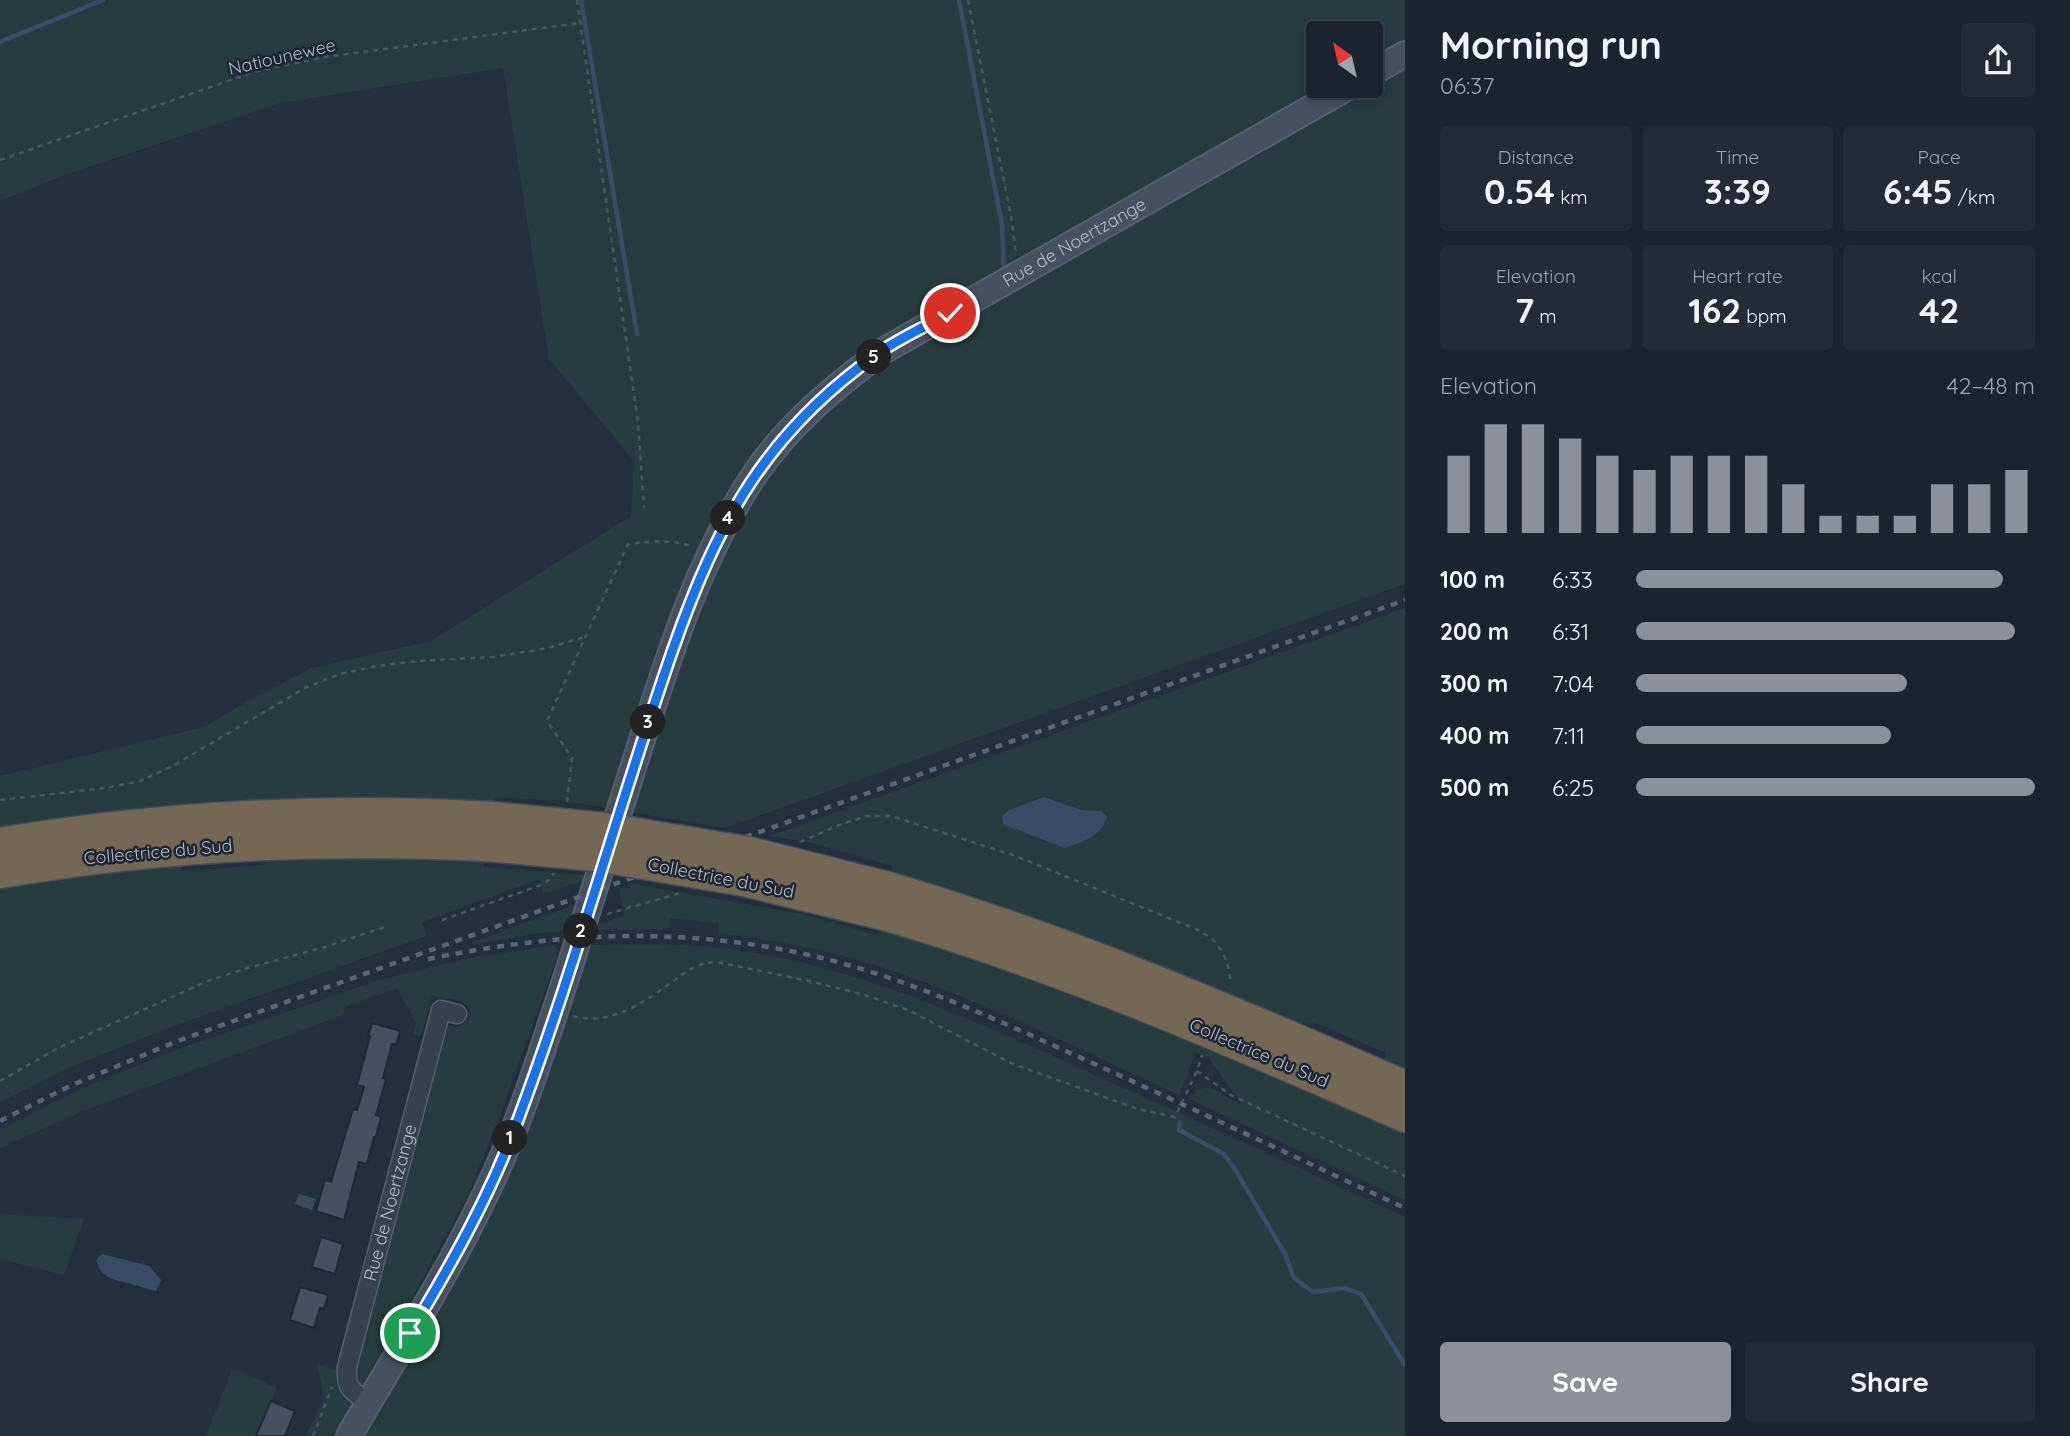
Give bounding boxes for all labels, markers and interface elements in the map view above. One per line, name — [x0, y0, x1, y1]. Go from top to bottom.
north arrow — [1306, 21, 1382, 98]
map controls — [1306, 21, 1383, 98]
text: Morning run — [1440, 21, 1662, 69]
button: share — [1961, 23, 2035, 97]
street label: Natiounewee — [226, 33, 338, 80]
text: 06:37 — [1440, 71, 1494, 100]
text: Distance — [1498, 145, 1574, 169]
text: Time — [1716, 145, 1759, 169]
text: Pace — [1918, 145, 1961, 169]
text: 0.54 — [1484, 169, 1555, 213]
text: 3:39 — [1704, 169, 1771, 213]
text: 6:45 — [1883, 169, 1953, 213]
text: km — [1555, 185, 1588, 209]
text: /km — [1953, 185, 1995, 209]
street label: Rue de Noertzange — [998, 192, 1150, 292]
text: Elevation — [1496, 264, 1576, 288]
text: Heart rate — [1692, 264, 1783, 288]
text: kcal — [1921, 264, 1957, 288]
pin — [920, 283, 980, 343]
text: 7 — [1515, 288, 1534, 332]
text: 162 — [1688, 288, 1741, 332]
text: 42 — [1919, 288, 1959, 332]
icon: check — [931, 294, 969, 332]
text: m — [1534, 304, 1557, 328]
text: bpm — [1741, 304, 1787, 328]
pin: 5 — [856, 340, 892, 374]
text: 5 — [868, 344, 879, 368]
text: Elevation — [1440, 371, 1537, 400]
text: 42–48 m — [1947, 371, 2035, 400]
pin: 4 — [710, 500, 746, 536]
text: 4 — [722, 505, 733, 529]
text: 100 m — [1440, 565, 1505, 594]
text: 6:33 — [1552, 565, 1593, 594]
text: 200 m — [1440, 617, 1509, 646]
text: 6:31 — [1552, 617, 1589, 646]
text: 300 m — [1440, 669, 1508, 698]
text: 7:04 — [1552, 669, 1594, 698]
pin: 3 — [630, 704, 666, 740]
text: 3 — [642, 709, 653, 733]
text: 400 m — [1440, 721, 1509, 750]
text: 7:11 — [1552, 721, 1585, 750]
text: 500 m — [1440, 773, 1509, 802]
text: 6:25 — [1552, 773, 1594, 802]
street label: Collectrice du Sud — [83, 834, 233, 869]
street label: Collectrice du Sud — [646, 852, 796, 903]
pin: 2 — [564, 914, 598, 948]
text: 2 — [575, 918, 586, 942]
street label: Collectrice du Sud — [1186, 1013, 1332, 1092]
pin: 1 — [492, 1120, 528, 1156]
street label: Rue de Noertzange — [358, 1122, 421, 1284]
text: 1 — [506, 1125, 513, 1149]
pin — [380, 1303, 440, 1363]
icon: arrive — [391, 1314, 429, 1352]
button: Save — [1440, 1342, 1731, 1422]
button: Share — [1745, 1342, 2035, 1422]

